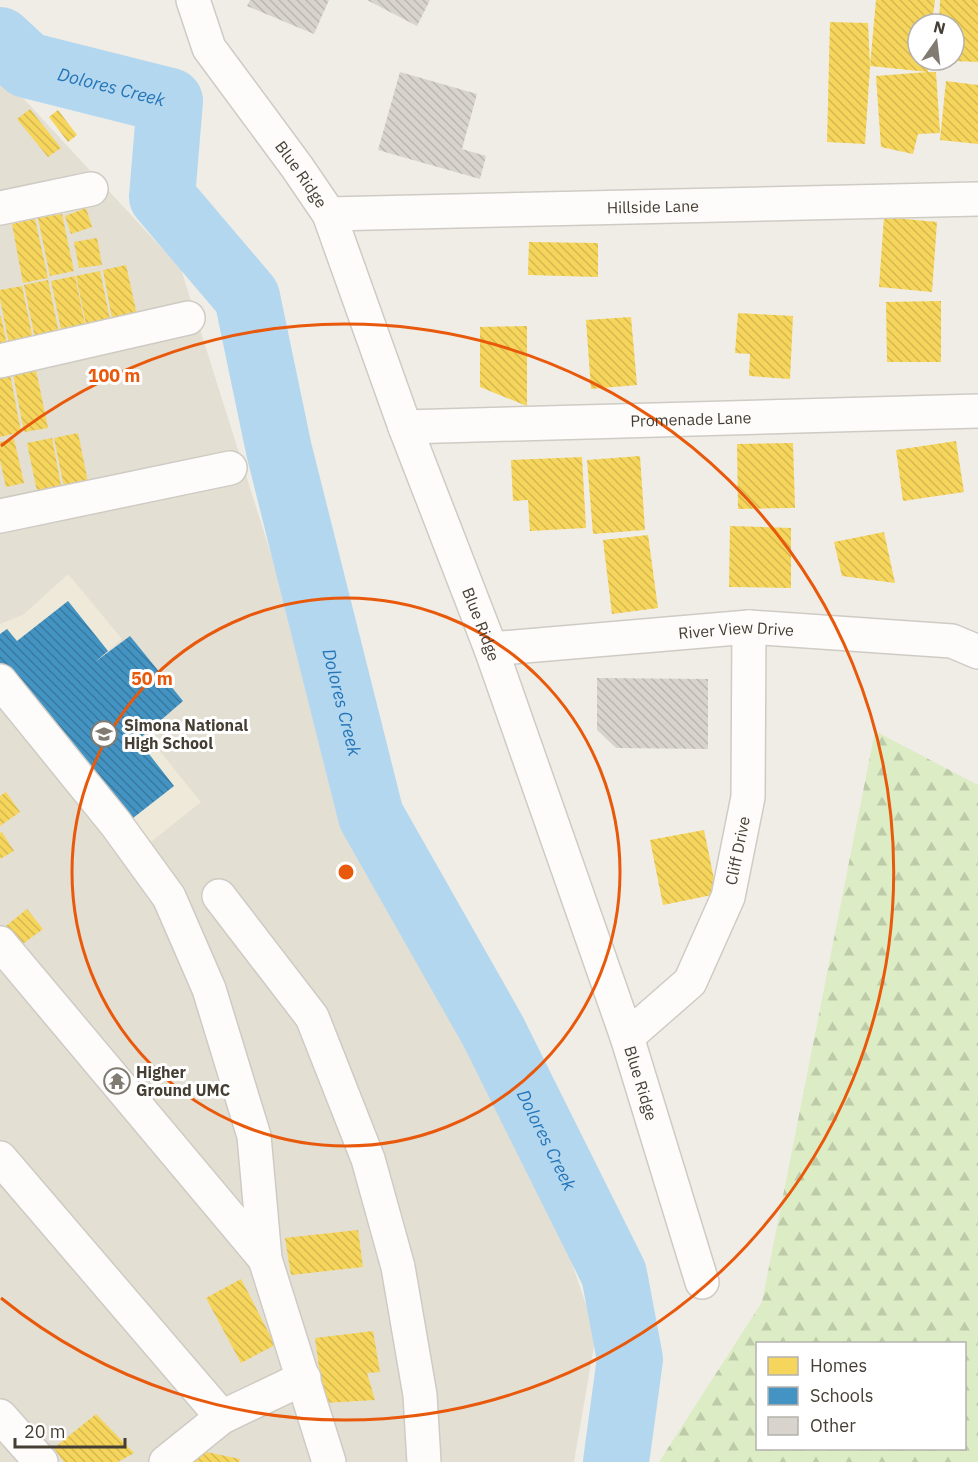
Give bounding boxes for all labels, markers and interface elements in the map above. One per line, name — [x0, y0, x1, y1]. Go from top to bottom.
north arrow — [906, 12, 966, 72]
text: N — [932, 16, 948, 39]
water label: Dolores Creek — [56, 62, 168, 111]
street label: Blue Ridge — [271, 137, 332, 212]
street label: Hillside Lane — [607, 195, 699, 218]
text: 100 m — [88, 364, 140, 387]
street label: Promenade Lane — [630, 407, 752, 431]
street label: Blue Ridge — [458, 585, 504, 664]
street label: River View Drive — [677, 617, 795, 643]
water label: Dolores Creek — [318, 646, 367, 759]
text: 50 m — [131, 667, 173, 690]
place label: Simona National High School — [124, 715, 248, 753]
school or university icon: Simona National High School — [89, 719, 119, 749]
street label: Cliff Drive — [721, 814, 754, 887]
centre of rings — [336, 862, 356, 882]
street label: Blue Ridge — [620, 1043, 662, 1123]
place label: Higher Ground UMC — [136, 1062, 230, 1100]
temple icon: Higher Ground UMC — [102, 1066, 132, 1096]
water label: Dolores Creek — [512, 1085, 582, 1194]
legend — [756, 1342, 966, 1450]
text: Homes — [810, 1354, 867, 1377]
text: Schools — [810, 1384, 874, 1407]
scale bar — [15, 1411, 124, 1449]
text: Other — [810, 1414, 856, 1437]
text: 20 m — [24, 1420, 66, 1443]

